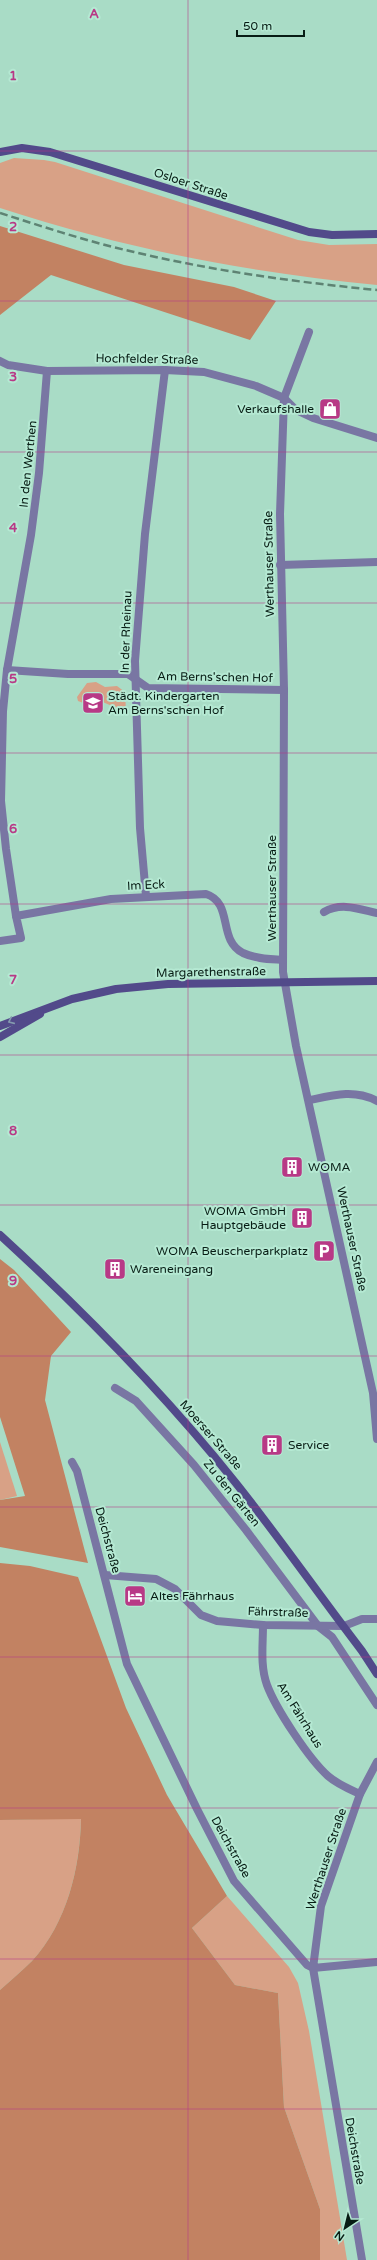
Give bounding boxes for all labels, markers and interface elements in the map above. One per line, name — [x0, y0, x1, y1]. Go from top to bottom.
text: A — [89, 6, 99, 22]
scale bar — [237, 12, 304, 38]
text: 50 m — [243, 19, 272, 33]
text: 1 — [9, 68, 17, 84]
street label: Osloer Straße — [152, 165, 230, 203]
text: 2 — [9, 219, 17, 235]
street label: Hochfelder Straße — [95, 351, 199, 367]
text: 3 — [9, 369, 17, 385]
shop icon: Verkaufshalle — [317, 396, 343, 422]
place label: Verkaufshalle — [237, 402, 314, 416]
street label: In den Werthen — [16, 420, 40, 508]
street label: Werthauser Straße — [261, 511, 277, 617]
text: 4 — [9, 520, 18, 536]
street label: In der Rheinau — [118, 590, 134, 674]
street label: Am Berns'schen Hof — [157, 669, 273, 685]
text: 5 — [9, 671, 17, 687]
place label: Städt. Kindergarten Am Berns'schen Hof — [108, 689, 224, 717]
school or university icon: Städt. Kindergarten Am Berns'schen Hof — [80, 690, 106, 716]
text: 6 — [9, 821, 17, 837]
street label: Werthauser Straße — [265, 835, 279, 941]
street label: Im Eck — [127, 877, 166, 893]
street label: Margarethenstraße — [156, 964, 266, 980]
text: 7 — [9, 972, 17, 988]
one-way arrow — [8, 1016, 15, 1024]
text: 8 — [9, 1123, 17, 1139]
building icon: WOMA — [279, 1154, 305, 1180]
place label: WOMA — [308, 1160, 350, 1174]
street label: Werthauser Straße — [334, 1186, 370, 1293]
place label: WOMA GmbH Hauptgebäude — [201, 1204, 286, 1232]
building icon: WOMA GmbH Hauptgebäude — [289, 1205, 315, 1231]
parking icon: WOMA Beuscherparkplatz — [311, 1238, 337, 1264]
place label: WOMA Beuscherparkplatz — [156, 1244, 308, 1258]
building icon: Wareneingang — [102, 1256, 128, 1282]
place label: Wareneingang — [130, 1262, 213, 1276]
text: 9 — [9, 1273, 17, 1289]
street label: Moerser Straße — [177, 1397, 245, 1473]
building icon: Service — [259, 1432, 285, 1458]
place label: Service — [288, 1438, 329, 1452]
street label: Zu den Gärten — [201, 1457, 263, 1529]
street label: Deichstraße — [92, 1505, 124, 1575]
hotel icon: Altes Fährhaus — [122, 1583, 148, 1609]
place label: Altes Fährhaus — [150, 1589, 234, 1603]
street label: Fährstraße — [247, 1604, 309, 1620]
street label: Am Fährhaus — [274, 1679, 326, 1751]
street label: Werthauser Straße — [303, 1806, 349, 1912]
street label: Deichstraße — [208, 1814, 254, 1880]
street label: Deichstraße — [342, 2116, 368, 2186]
north arrow — [325, 2208, 365, 2248]
text: N — [332, 2228, 347, 2244]

